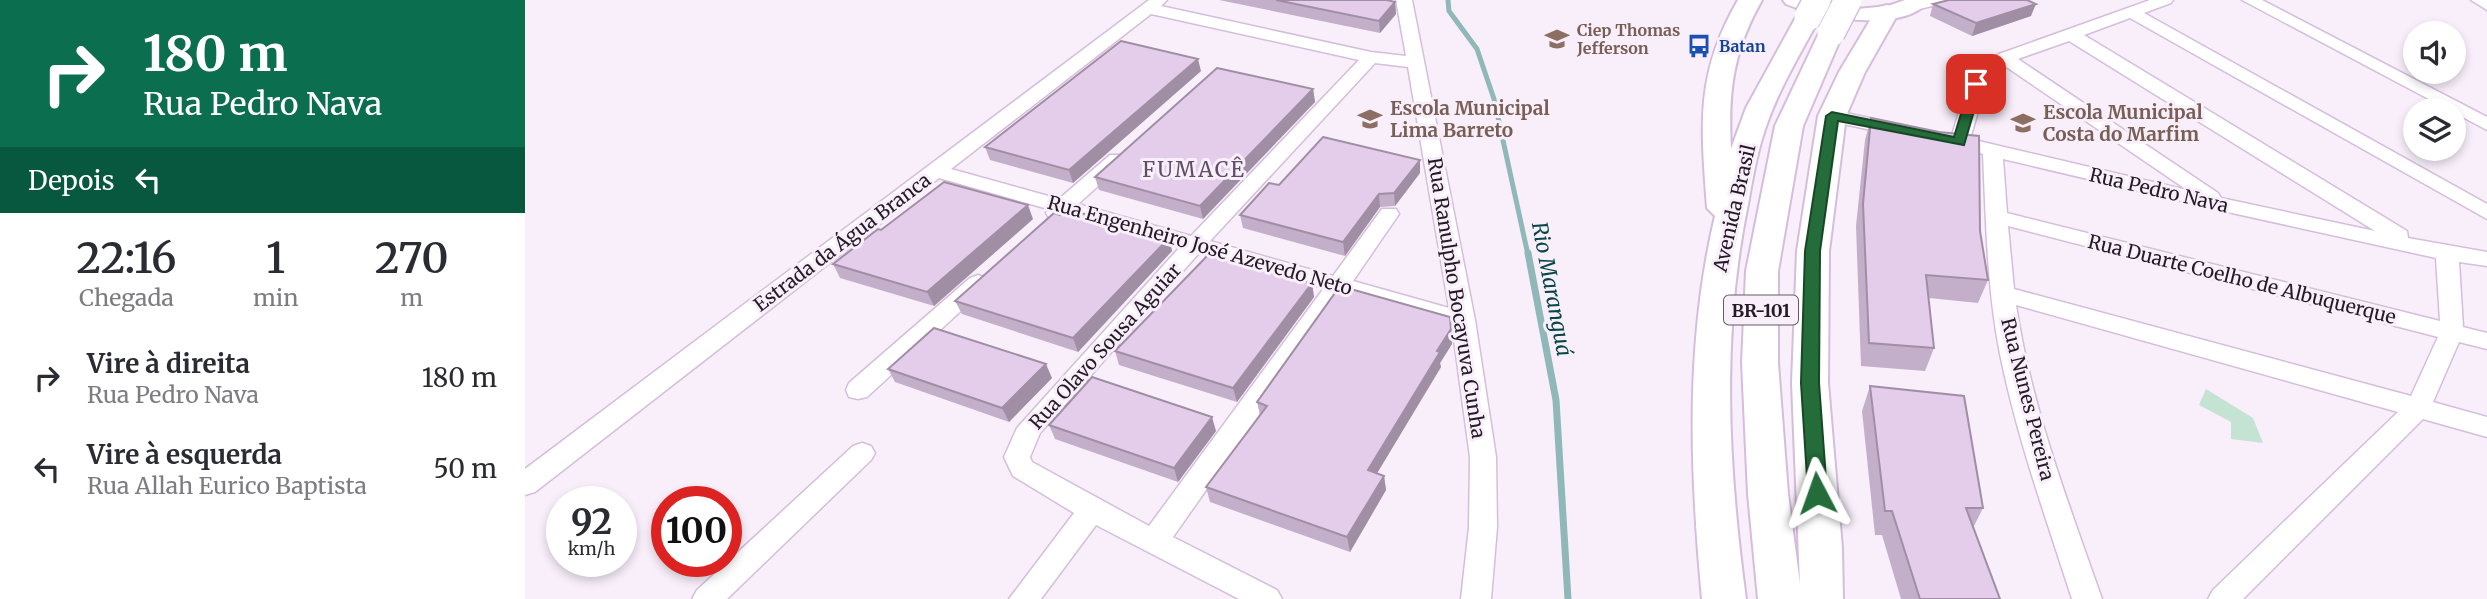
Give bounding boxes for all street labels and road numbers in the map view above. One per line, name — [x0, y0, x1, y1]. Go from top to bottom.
street label: Avenida Brasil — [1707, 142, 1760, 275]
street label: Rua Ranulpho Bocayuva Cunha — [1423, 156, 1491, 440]
street label: Rua Pedro Nava — [2087, 162, 2231, 218]
street label: Estrada da Água Branca — [749, 168, 935, 316]
street label: Rua Engenheiro José Azevedo Neto — [1045, 190, 1355, 300]
street label: Rua Duarte Coelho de Albuquerque — [2086, 229, 2398, 329]
street label: Rua Olavo Sousa Aguiar — [1024, 258, 1186, 434]
road number: BR-101 — [1724, 296, 1798, 324]
street label: Rua Nunes Pereira — [1996, 315, 2060, 483]

